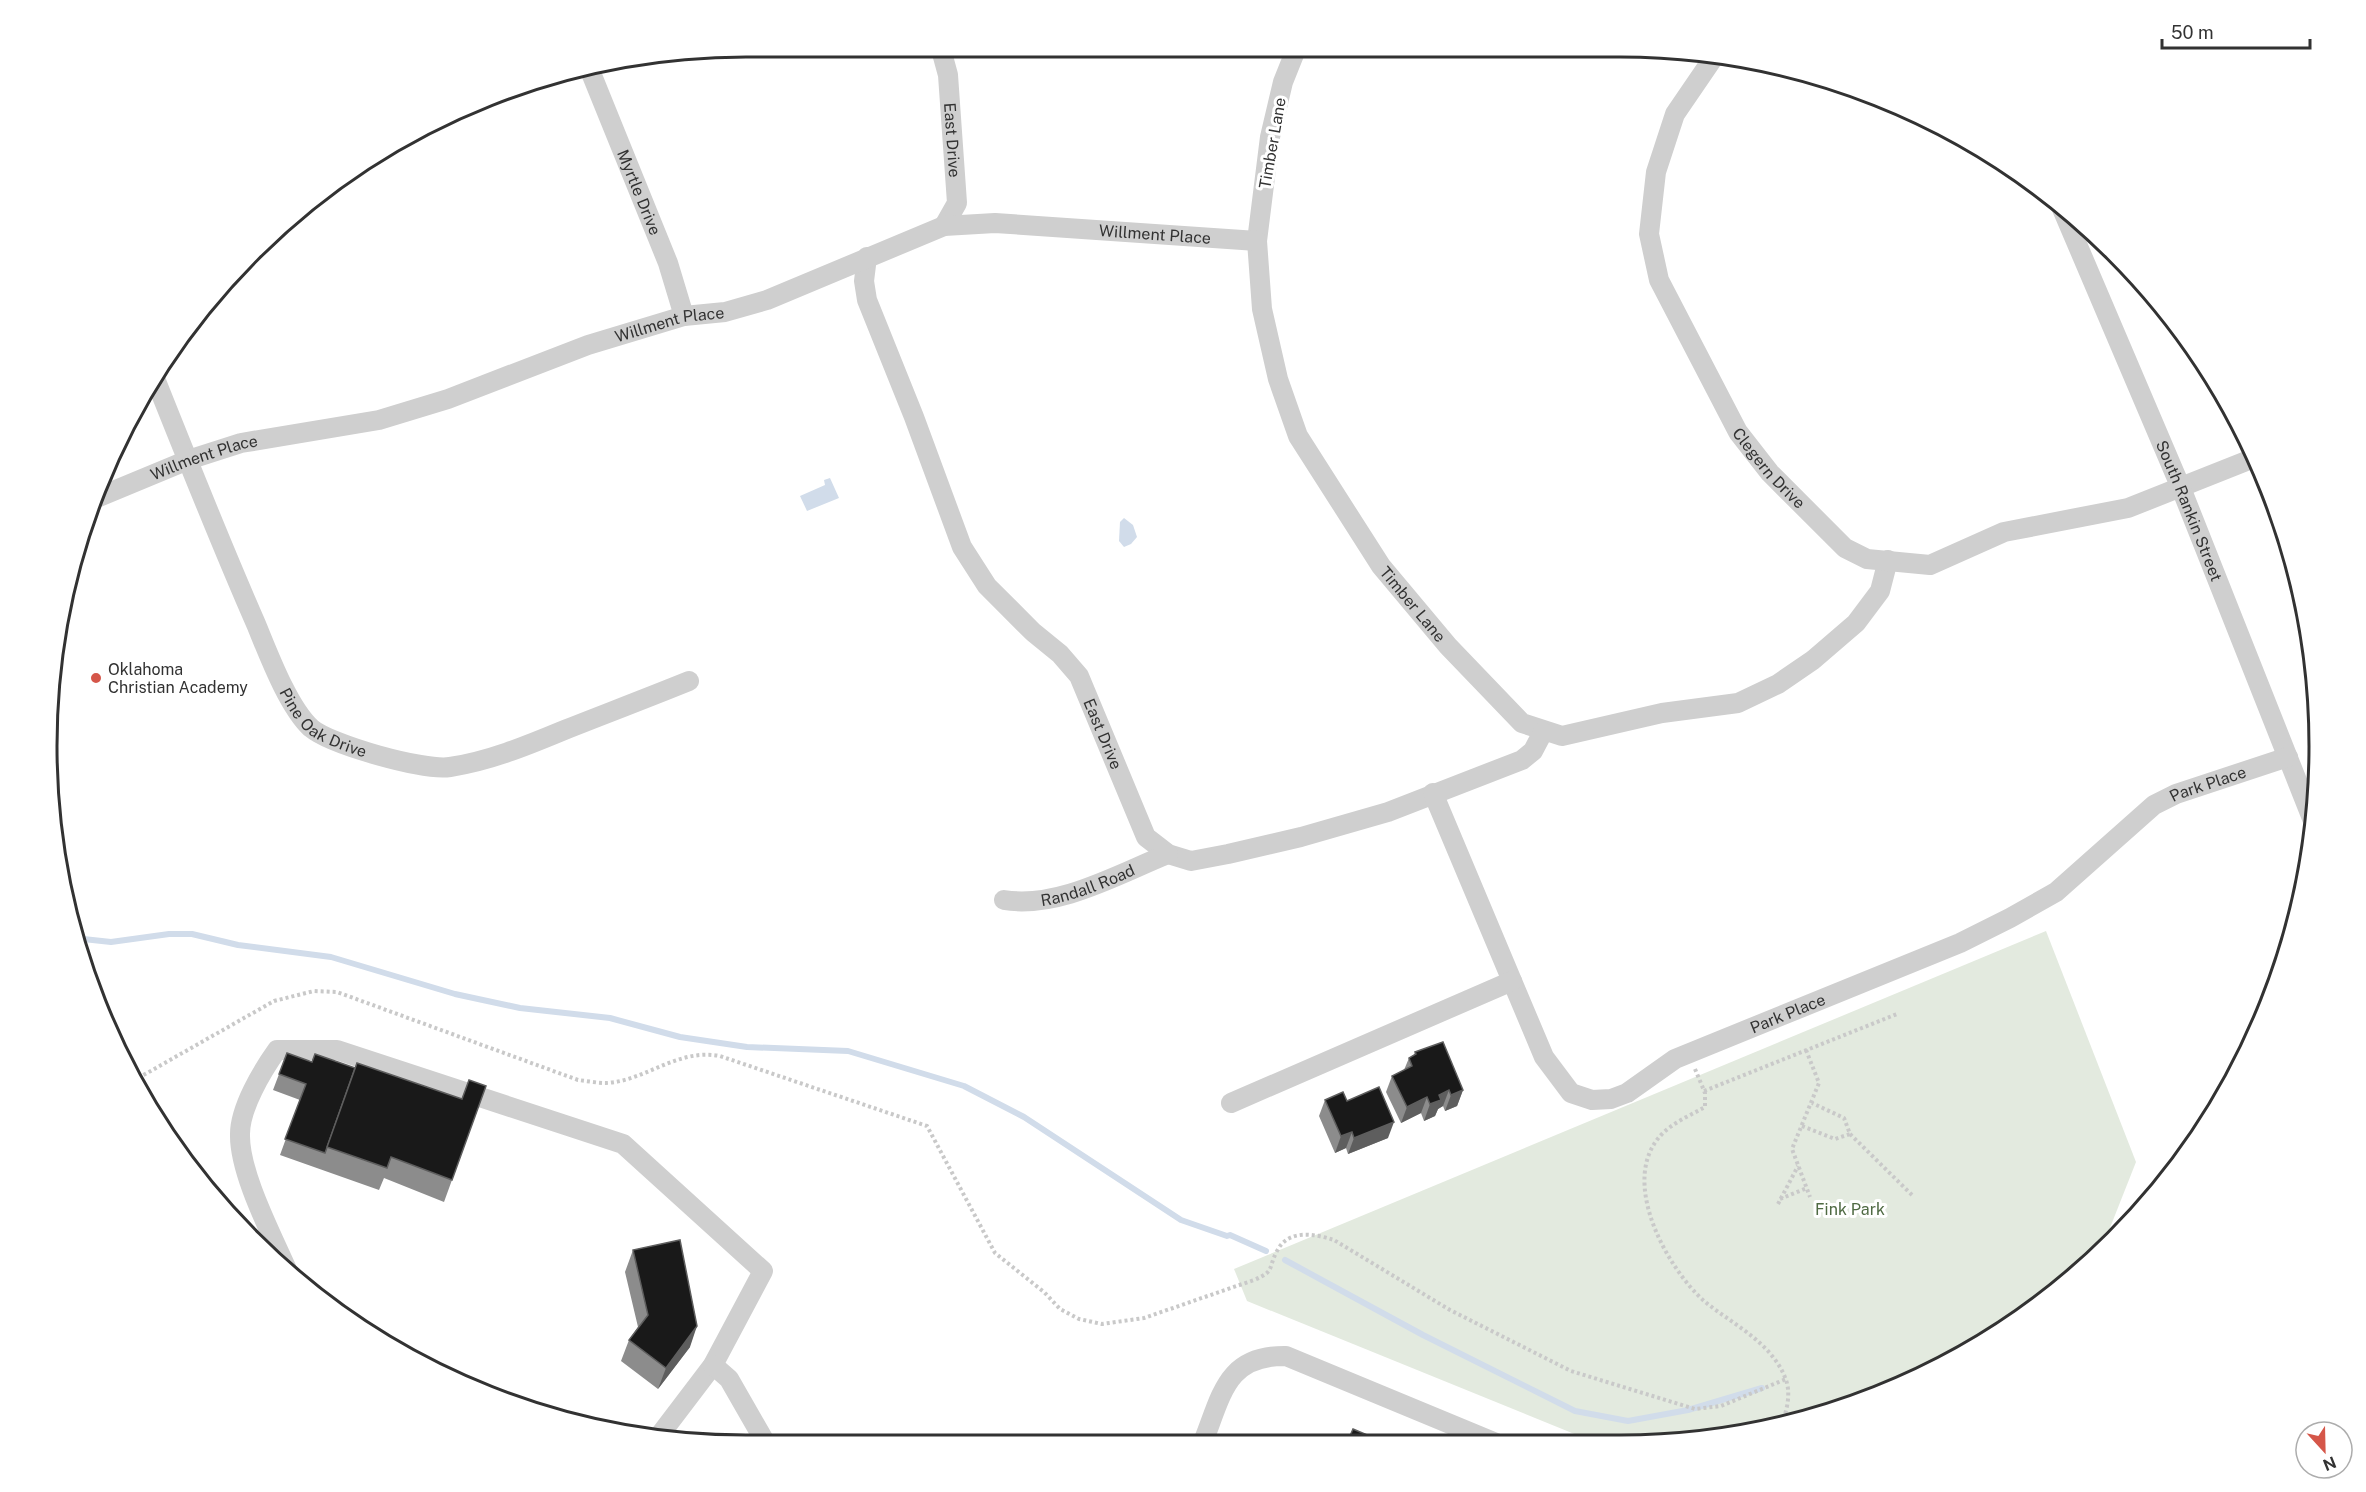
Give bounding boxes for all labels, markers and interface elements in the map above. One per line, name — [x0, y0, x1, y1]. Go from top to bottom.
scale bar — [2162, 12, 2310, 50]
text: 50 m — [2171, 22, 2214, 43]
street label: Timber Lane — [1255, 96, 1290, 190]
street label: East Drive — [940, 102, 964, 178]
street label: Myrtle Drive — [613, 147, 665, 238]
street label: Willment Place — [1098, 221, 1212, 248]
street label: Willment Place — [613, 303, 725, 346]
street label: Clegern Drive — [1728, 424, 1809, 513]
street label: Willment Place — [148, 431, 259, 485]
street label: South Rankin Street — [2152, 438, 2226, 584]
street label: Timber Lane — [1376, 563, 1449, 646]
place label: Oklahoma Christian Academy — [108, 660, 248, 697]
marker: Oklahoma Christian Academy — [89, 671, 103, 685]
street label: Pine Oak Drive — [275, 685, 369, 761]
street label: East Drive — [1079, 696, 1126, 772]
street label: Park Place — [2166, 762, 2249, 806]
street label: Randall Road — [1039, 861, 1138, 910]
street label: Park Place — [1747, 990, 1828, 1037]
park label: Fink Park — [1815, 1200, 1885, 1219]
north arrow — [2294, 1420, 2354, 1480]
text: N — [2320, 1452, 2339, 1475]

